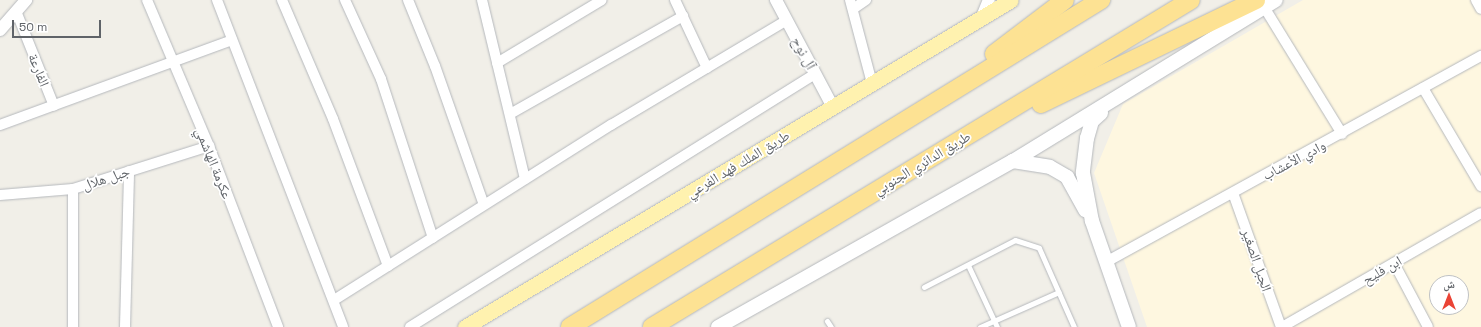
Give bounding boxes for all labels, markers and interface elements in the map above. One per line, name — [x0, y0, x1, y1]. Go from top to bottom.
scale bar — [14, 12, 103, 38]
text: 50 m — [19, 19, 47, 35]
street label: آل نوح — [788, 34, 820, 72]
street label: الفارعة — [25, 51, 53, 89]
street label: عكرمة الهاشمي — [192, 125, 236, 201]
street label: طريق الملك فهد الفرعي — [683, 127, 793, 201]
street label: طريق الدائري الجنوبي — [871, 127, 973, 199]
street label: وادي الأعشاب — [1259, 136, 1329, 184]
street label: جبل هلال — [80, 162, 132, 194]
street label: الجبل الصغير — [1238, 226, 1276, 294]
street label: ابن فليح — [1359, 252, 1405, 288]
north arrow — [1429, 275, 1469, 315]
text: ش — [1443, 277, 1455, 291]

